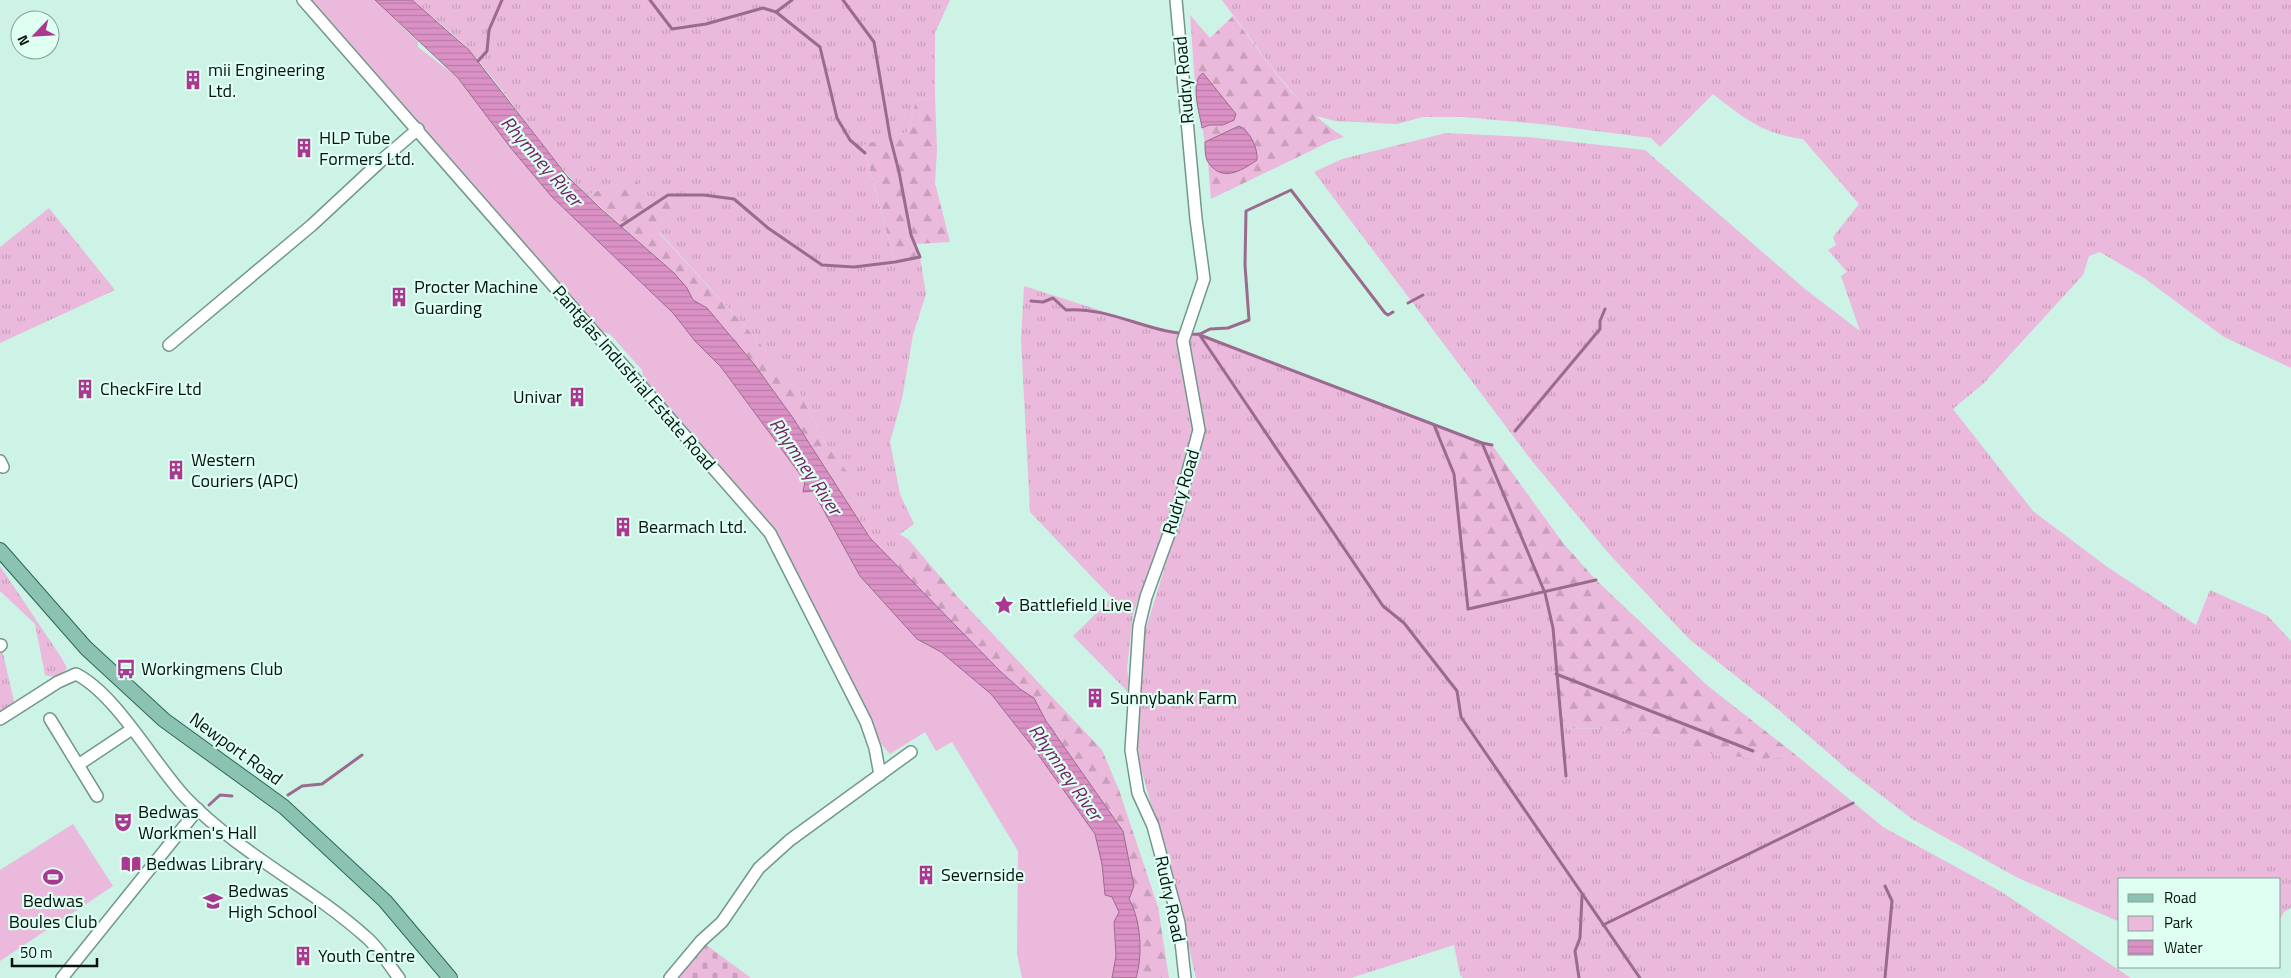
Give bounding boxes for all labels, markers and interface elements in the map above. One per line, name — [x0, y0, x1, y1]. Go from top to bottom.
north arrow — [10, 10, 60, 60]
text: N — [11, 32, 34, 50]
street label: Rudry Road — [1166, 35, 1201, 125]
place label: mii Engineering Ltd. — [208, 56, 325, 104]
building icon: mii Engineering Ltd. — [182, 69, 204, 91]
water label: Rhymney River — [495, 109, 591, 214]
place label: HLP Tube Formers Ltd. — [319, 124, 415, 172]
building icon: HLP Tube Formers Ltd. — [293, 137, 315, 159]
place label: Procter Machine Guarding — [414, 273, 538, 321]
street label: Pantglas Industrial Estate Road — [546, 279, 722, 476]
building icon: Procter Machine Guarding — [388, 286, 410, 308]
place label: CheckFire Ltd — [100, 375, 202, 402]
building icon: CheckFire Ltd — [74, 378, 96, 400]
place label: Univar — [513, 383, 562, 410]
building icon: Univar — [566, 386, 588, 408]
water label: Rhymney River — [763, 411, 851, 522]
place label: Western Couriers (APC) — [191, 446, 298, 494]
street label: Rudry Road — [1155, 446, 1206, 538]
building icon: Western Couriers (APC) — [165, 459, 187, 481]
place label: Bearmach Ltd. — [638, 513, 747, 540]
building icon: Bearmach Ltd. — [612, 516, 634, 538]
place label: Battlefield Live — [1019, 591, 1132, 618]
place icon: Battlefield Live — [993, 594, 1015, 616]
place label: Workingmens Club — [141, 655, 283, 682]
bus stop icon: Workingmens Club — [115, 658, 137, 680]
place label: Sunnybank Farm — [1110, 684, 1237, 711]
building icon: Sunnybank Farm — [1084, 687, 1106, 709]
street label: Newport Road — [184, 706, 288, 792]
water label: Rhymney River — [1022, 717, 1112, 828]
place label: Bedwas Workmen's Hall — [138, 798, 257, 846]
theatre icon: Bedwas Workmen's Hall — [112, 811, 134, 833]
place label: Bedwas Library — [146, 850, 263, 877]
library icon: Bedwas Library — [120, 853, 142, 875]
street label: Rudry Road — [1148, 853, 1193, 945]
place label: Severnside — [941, 861, 1024, 888]
building icon: Severnside — [915, 864, 937, 886]
sports icon: Bedwas Boules Club — [42, 866, 64, 888]
place label: Bedwas High School — [228, 877, 317, 925]
legend — [2118, 878, 2281, 968]
text: Road — [2164, 886, 2196, 909]
place label: Bedwas Boules Club — [9, 887, 97, 935]
school or university icon: Bedwas High School — [202, 890, 224, 912]
text: Park — [2164, 911, 2193, 934]
scale bar — [12, 936, 98, 968]
text: Water — [2164, 936, 2203, 959]
text: 50 m — [20, 941, 53, 964]
place label: Youth Centre — [318, 942, 415, 969]
building icon: Youth Centre — [292, 945, 314, 967]

